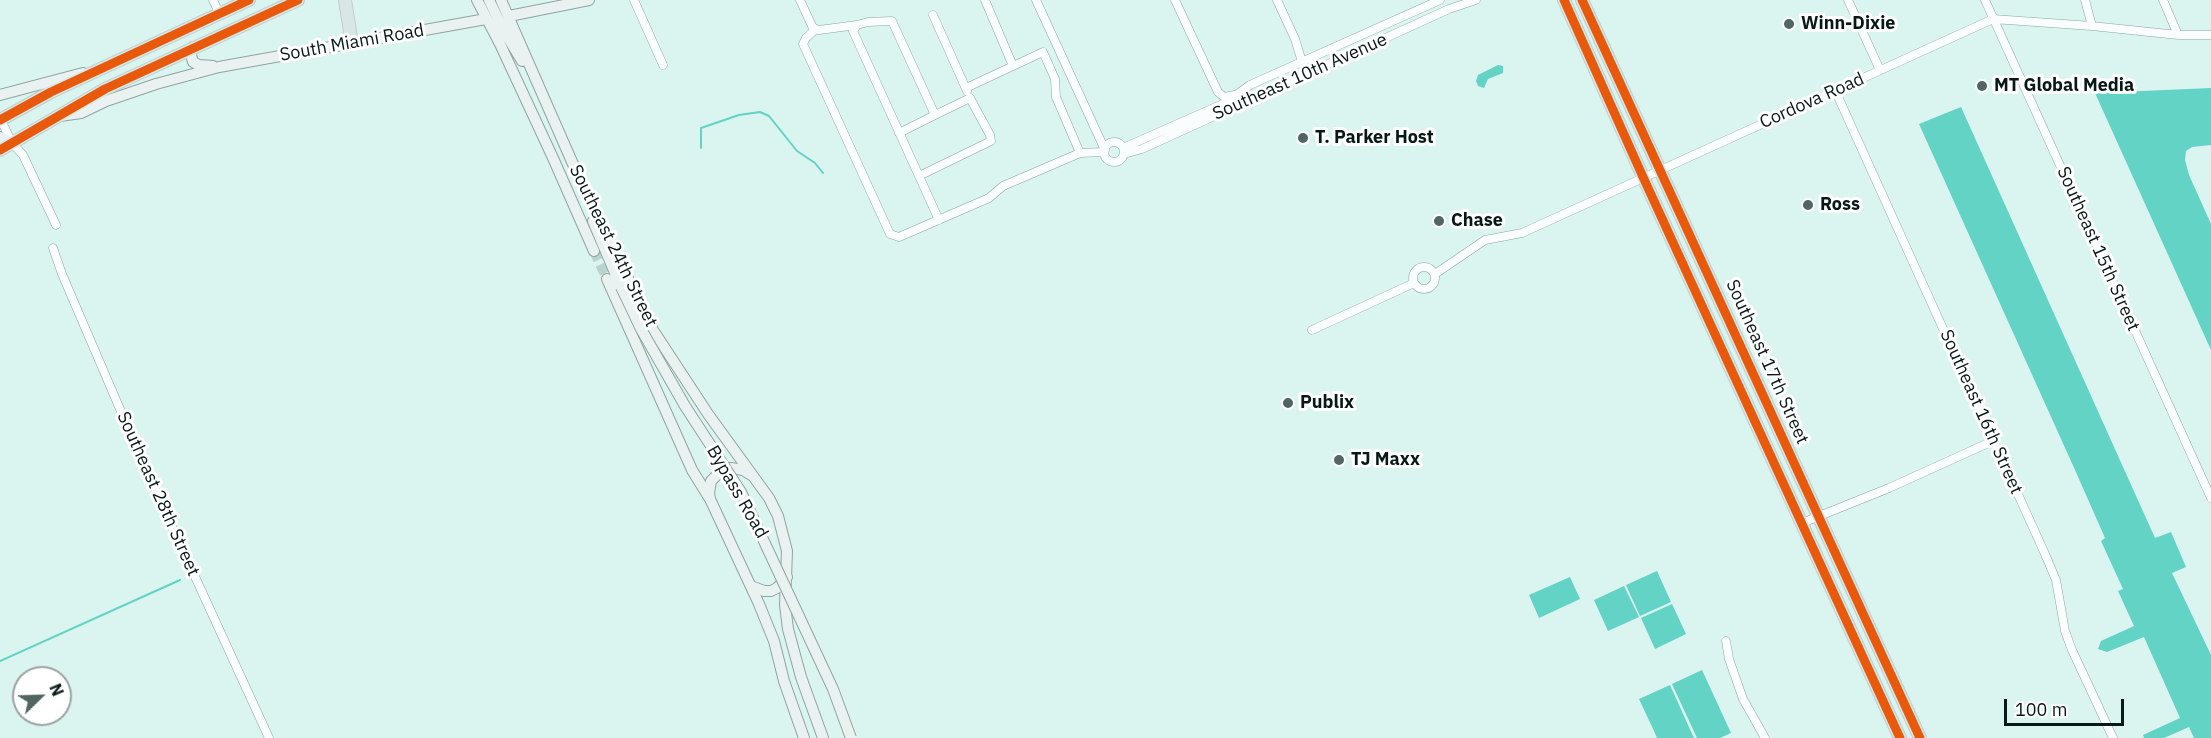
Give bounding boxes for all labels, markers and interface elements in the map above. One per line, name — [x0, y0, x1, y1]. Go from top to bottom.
place label: Winn-Dixie — [1801, 13, 1895, 35]
marker: Winn-Dixie — [1782, 17, 1796, 31]
street label: South Miami Road — [278, 20, 426, 66]
street label: Southeast 10th Avenue — [1210, 29, 1390, 125]
street label: Cordova Road — [1756, 68, 1868, 134]
place label: MT Global Media — [1994, 75, 2134, 97]
marker: MT Global Media — [1975, 79, 1989, 93]
place label: T. Parker Host — [1315, 127, 1434, 149]
marker: T. Parker Host — [1296, 131, 1310, 145]
street label: Southeast 24th Street — [564, 161, 662, 331]
street label: Southeast 15th Street — [2052, 163, 2144, 335]
place label: Ross — [1820, 194, 1860, 216]
marker: Ross — [1801, 198, 1815, 212]
place label: Chase — [1451, 210, 1503, 232]
marker: Chase — [1432, 214, 1446, 228]
street label: Southeast 17th Street — [1721, 276, 1813, 448]
street label: Southeast 16th Street — [1935, 326, 2027, 498]
place label: Publix — [1300, 392, 1354, 414]
marker: Publix — [1281, 396, 1295, 410]
street label: Southeast 28th Street — [112, 408, 204, 580]
street label: Bypass Road — [702, 442, 772, 542]
place label: TJ Maxx — [1351, 449, 1420, 471]
marker: TJ Maxx — [1332, 453, 1346, 467]
north arrow — [12, 666, 72, 726]
text: N — [45, 681, 68, 699]
scale bar — [2007, 687, 2127, 725]
text: 100 m — [2015, 698, 2067, 721]

